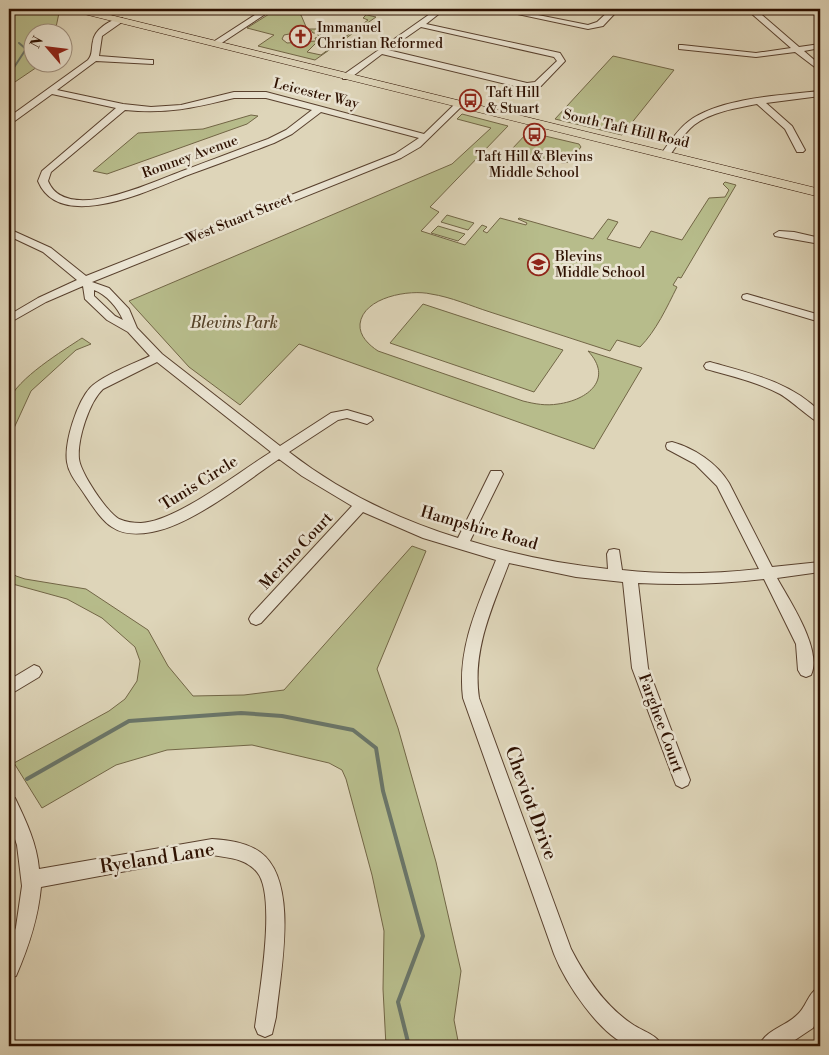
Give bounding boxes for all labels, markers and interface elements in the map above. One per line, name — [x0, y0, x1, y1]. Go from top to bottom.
place label: Immanuel Christian Reformed — [317, 19, 443, 53]
north arrow — [22, 22, 72, 72]
church icon: Immanuel Christian Reformed — [289, 24, 313, 48]
text: N — [27, 33, 48, 51]
street label: Leicester Way — [271, 75, 361, 113]
place label: Taft Hill & Stuart — [486, 84, 540, 118]
bus stop icon: Taft Hill & Stuart — [458, 89, 482, 113]
street label: South Taft Hill Road — [561, 106, 691, 152]
bus stop icon: Taft Hill & Blevins Middle School — [522, 122, 546, 146]
street label: Romney Avenue — [140, 131, 240, 183]
place label: Taft Hill & Blevins Middle School — [475, 148, 593, 182]
street label: West Stuart Street — [182, 189, 295, 249]
place label: Blevins Middle School — [554, 248, 645, 282]
school or university icon: Blevins Middle School — [527, 253, 551, 277]
park label: Blevins Park — [189, 313, 278, 333]
street label: Tunis Circle — [156, 451, 242, 515]
street label: Hampshire Road — [418, 502, 540, 554]
street label: Merino Court — [255, 508, 337, 594]
street label: Farghee Court — [634, 671, 688, 776]
street label: Cheviot Drive — [499, 743, 563, 863]
street label: Ryeland Lane — [98, 837, 216, 879]

